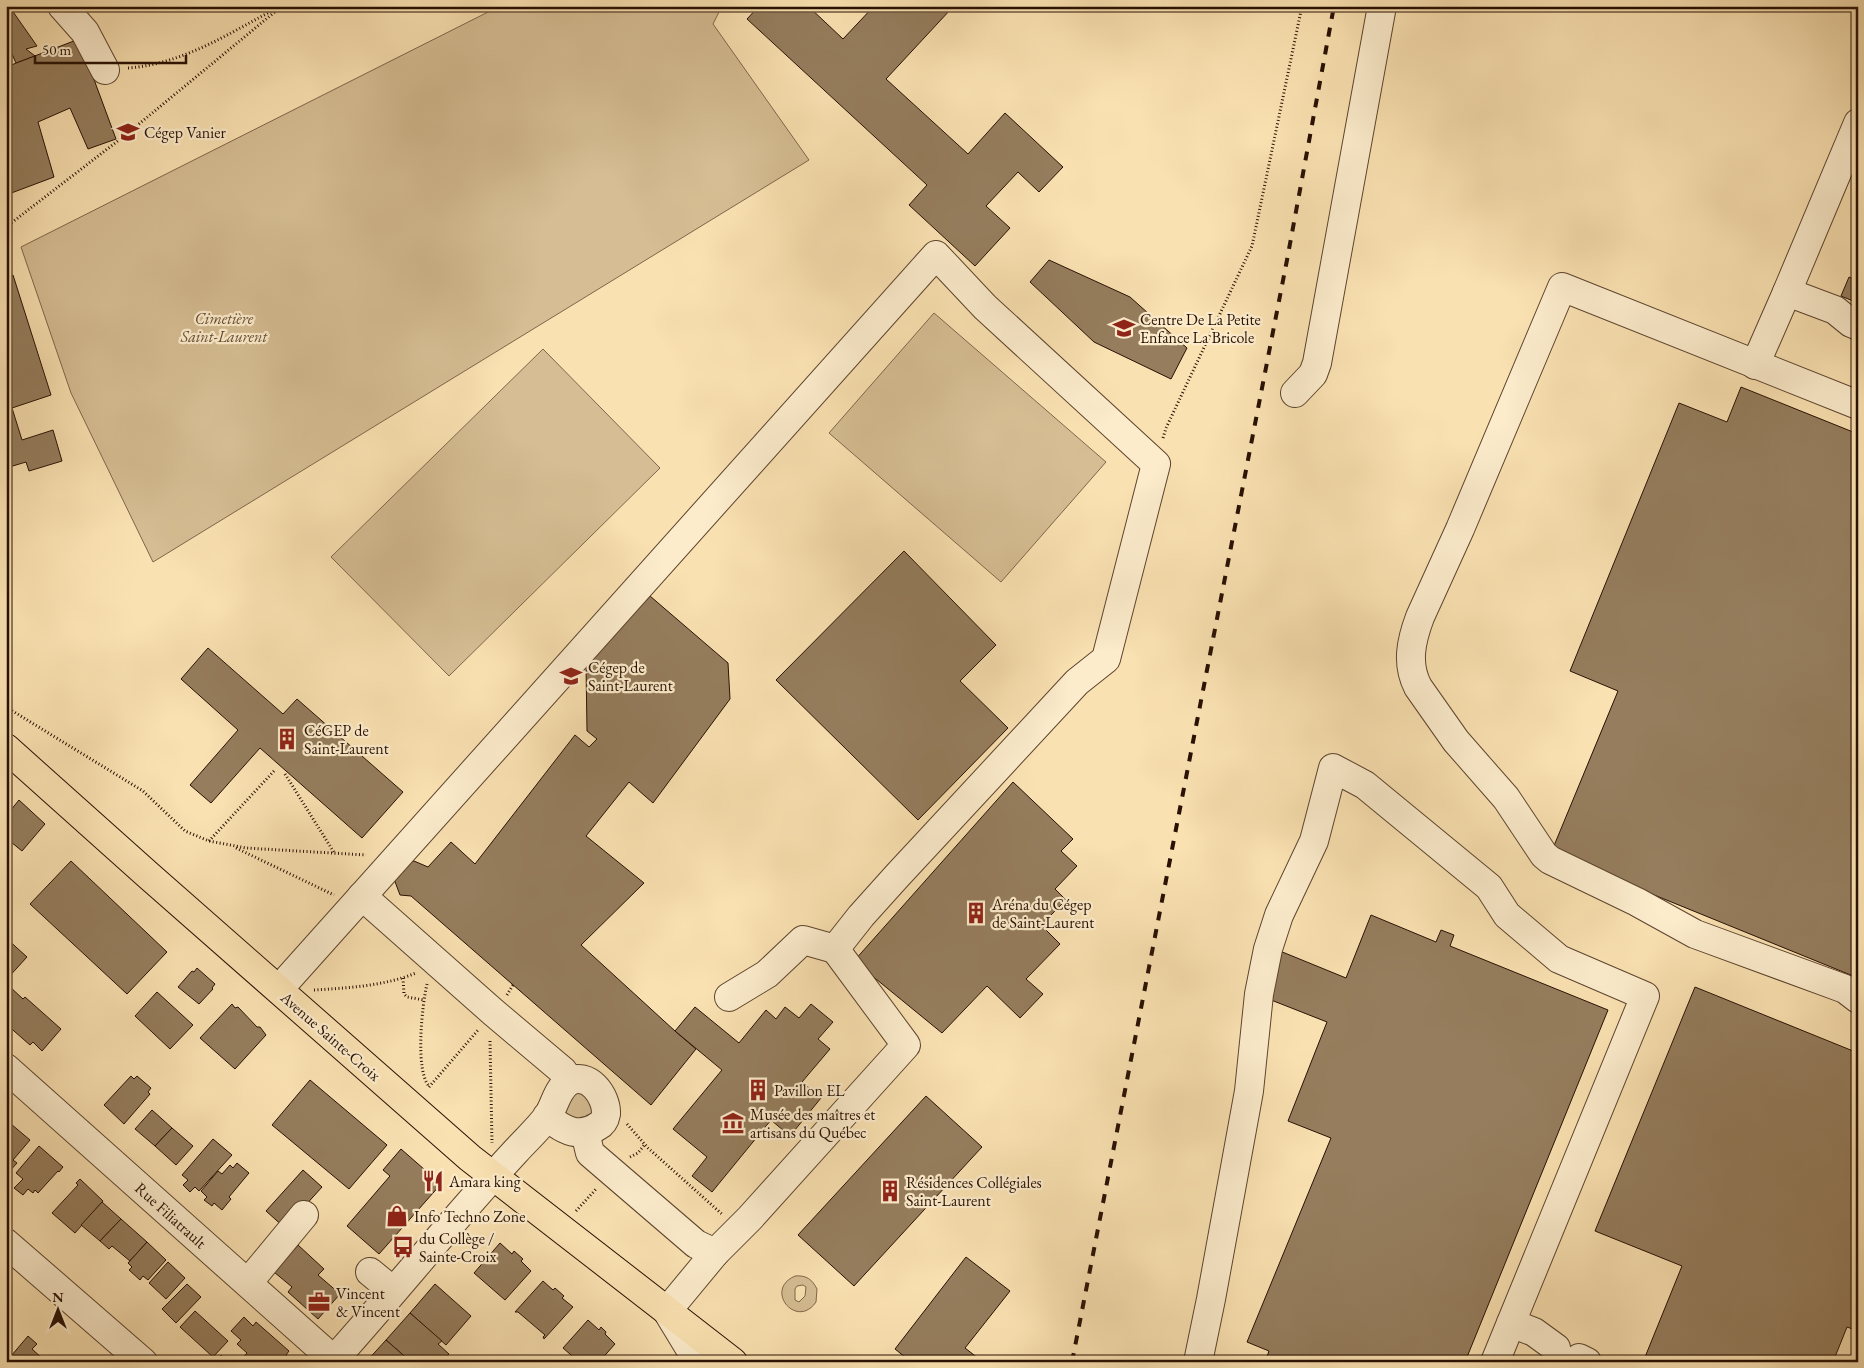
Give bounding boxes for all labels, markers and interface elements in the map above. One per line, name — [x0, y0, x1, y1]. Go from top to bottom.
scale bar — [35, 32, 186, 64]
text: 50 m — [42, 40, 71, 59]
school or university icon: Cégep Vanier — [115, 119, 141, 145]
place label: Cégep Vanier — [144, 122, 226, 143]
park label: Cimetière Saint-Laurent — [180, 308, 268, 347]
place label: Centre De La Petite Enfance La Bricole — [1140, 309, 1261, 348]
school or university icon: Centre De La Petite Enfance La Bricole — [1111, 315, 1137, 341]
place label: Cégep de Saint-Laurent — [588, 657, 673, 696]
school or university icon: Cégep de Saint-Laurent — [558, 663, 584, 689]
place label: CéGEP de Saint-Laurent — [304, 720, 389, 759]
building icon: CéGEP de Saint-Laurent — [274, 726, 300, 752]
place label: Aréna du Cégep de Saint-Laurent — [991, 894, 1094, 933]
building icon: Aréna du Cégep de Saint-Laurent — [963, 900, 989, 926]
street label: Avenue Sainte-Croix — [275, 986, 385, 1086]
building icon: Pavillon EL — [745, 1077, 771, 1103]
place label: Pavillon EL — [774, 1080, 845, 1101]
place label: Musée des maîtres et artisans du Québec — [750, 1104, 875, 1143]
museum icon: Musée des maîtres et artisans du Québec — [720, 1110, 746, 1136]
restaurant icon: Amara king — [420, 1168, 446, 1194]
place label: Amara king — [448, 1171, 522, 1192]
place label: Résidences Collégiales Saint-Laurent — [906, 1172, 1042, 1211]
street label: Rue Filiatrault — [130, 1178, 211, 1253]
building icon: Résidences Collégiales Saint-Laurent — [877, 1178, 903, 1204]
shop icon: Info Techno Zone — [384, 1203, 410, 1229]
place label: Info Techno Zone — [414, 1206, 525, 1227]
place label: du Collège / Sainte-Croix — [419, 1228, 496, 1267]
bus stop icon: du Collège / Sainte-Croix — [390, 1234, 416, 1260]
place label: Vincent & Vincent — [336, 1283, 400, 1322]
north arrow — [32, 1286, 82, 1336]
text: N — [52, 1288, 64, 1306]
office icon: Vincent & Vincent — [306, 1289, 332, 1315]

